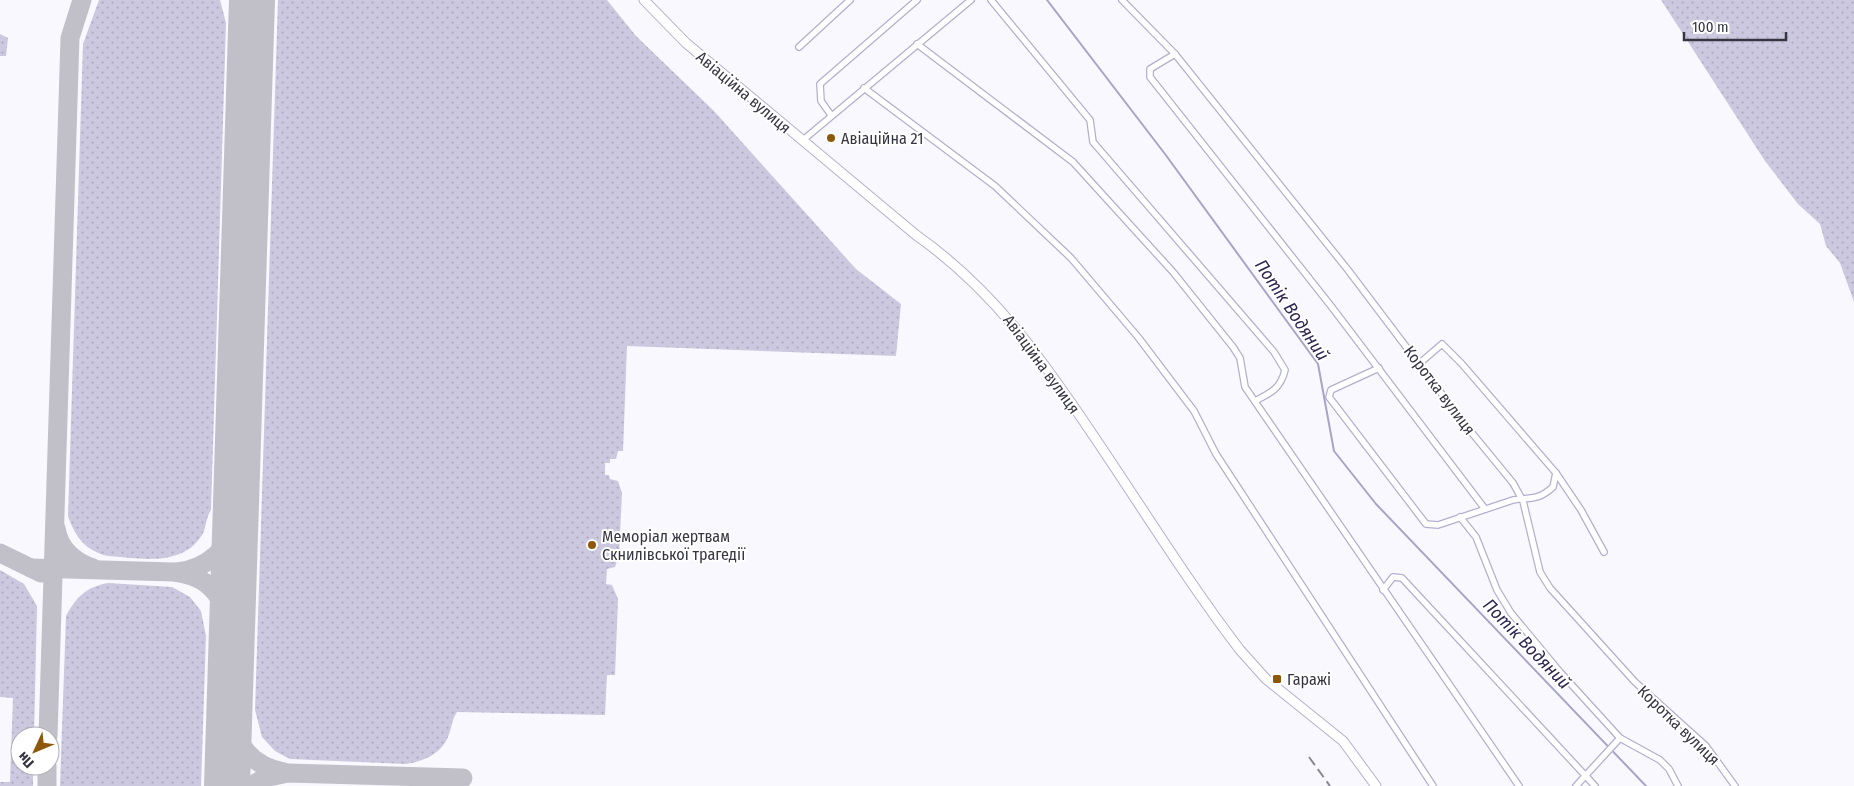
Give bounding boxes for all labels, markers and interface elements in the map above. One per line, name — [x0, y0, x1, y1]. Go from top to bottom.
scale bar — [1684, 10, 1786, 42]
text: 100 m — [1692, 18, 1729, 36]
street label: Авіаційна вулиця — [693, 47, 795, 137]
place label: Авіаційна 21 — [841, 129, 924, 148]
marker: Авіаційна 21 — [825, 132, 837, 144]
water label: Потік Водяний — [1250, 255, 1334, 365]
street label: Авіаційна вулиця — [999, 311, 1084, 417]
street label: Коротка вулиця — [1400, 342, 1479, 439]
place label: Меморіал жертвам Скнилівської трагедії — [602, 527, 746, 564]
marker: Меморіал жертвам Скнилівської трагедії — [586, 539, 598, 551]
water label: Потік Водяний — [1478, 594, 1576, 694]
place label: Гаражі — [1287, 670, 1331, 689]
marker: Гаражі — [1271, 673, 1283, 685]
street label: Коротка вулиця — [1634, 681, 1724, 769]
north arrow — [10, 726, 60, 776]
text: Пн — [14, 748, 38, 771]

